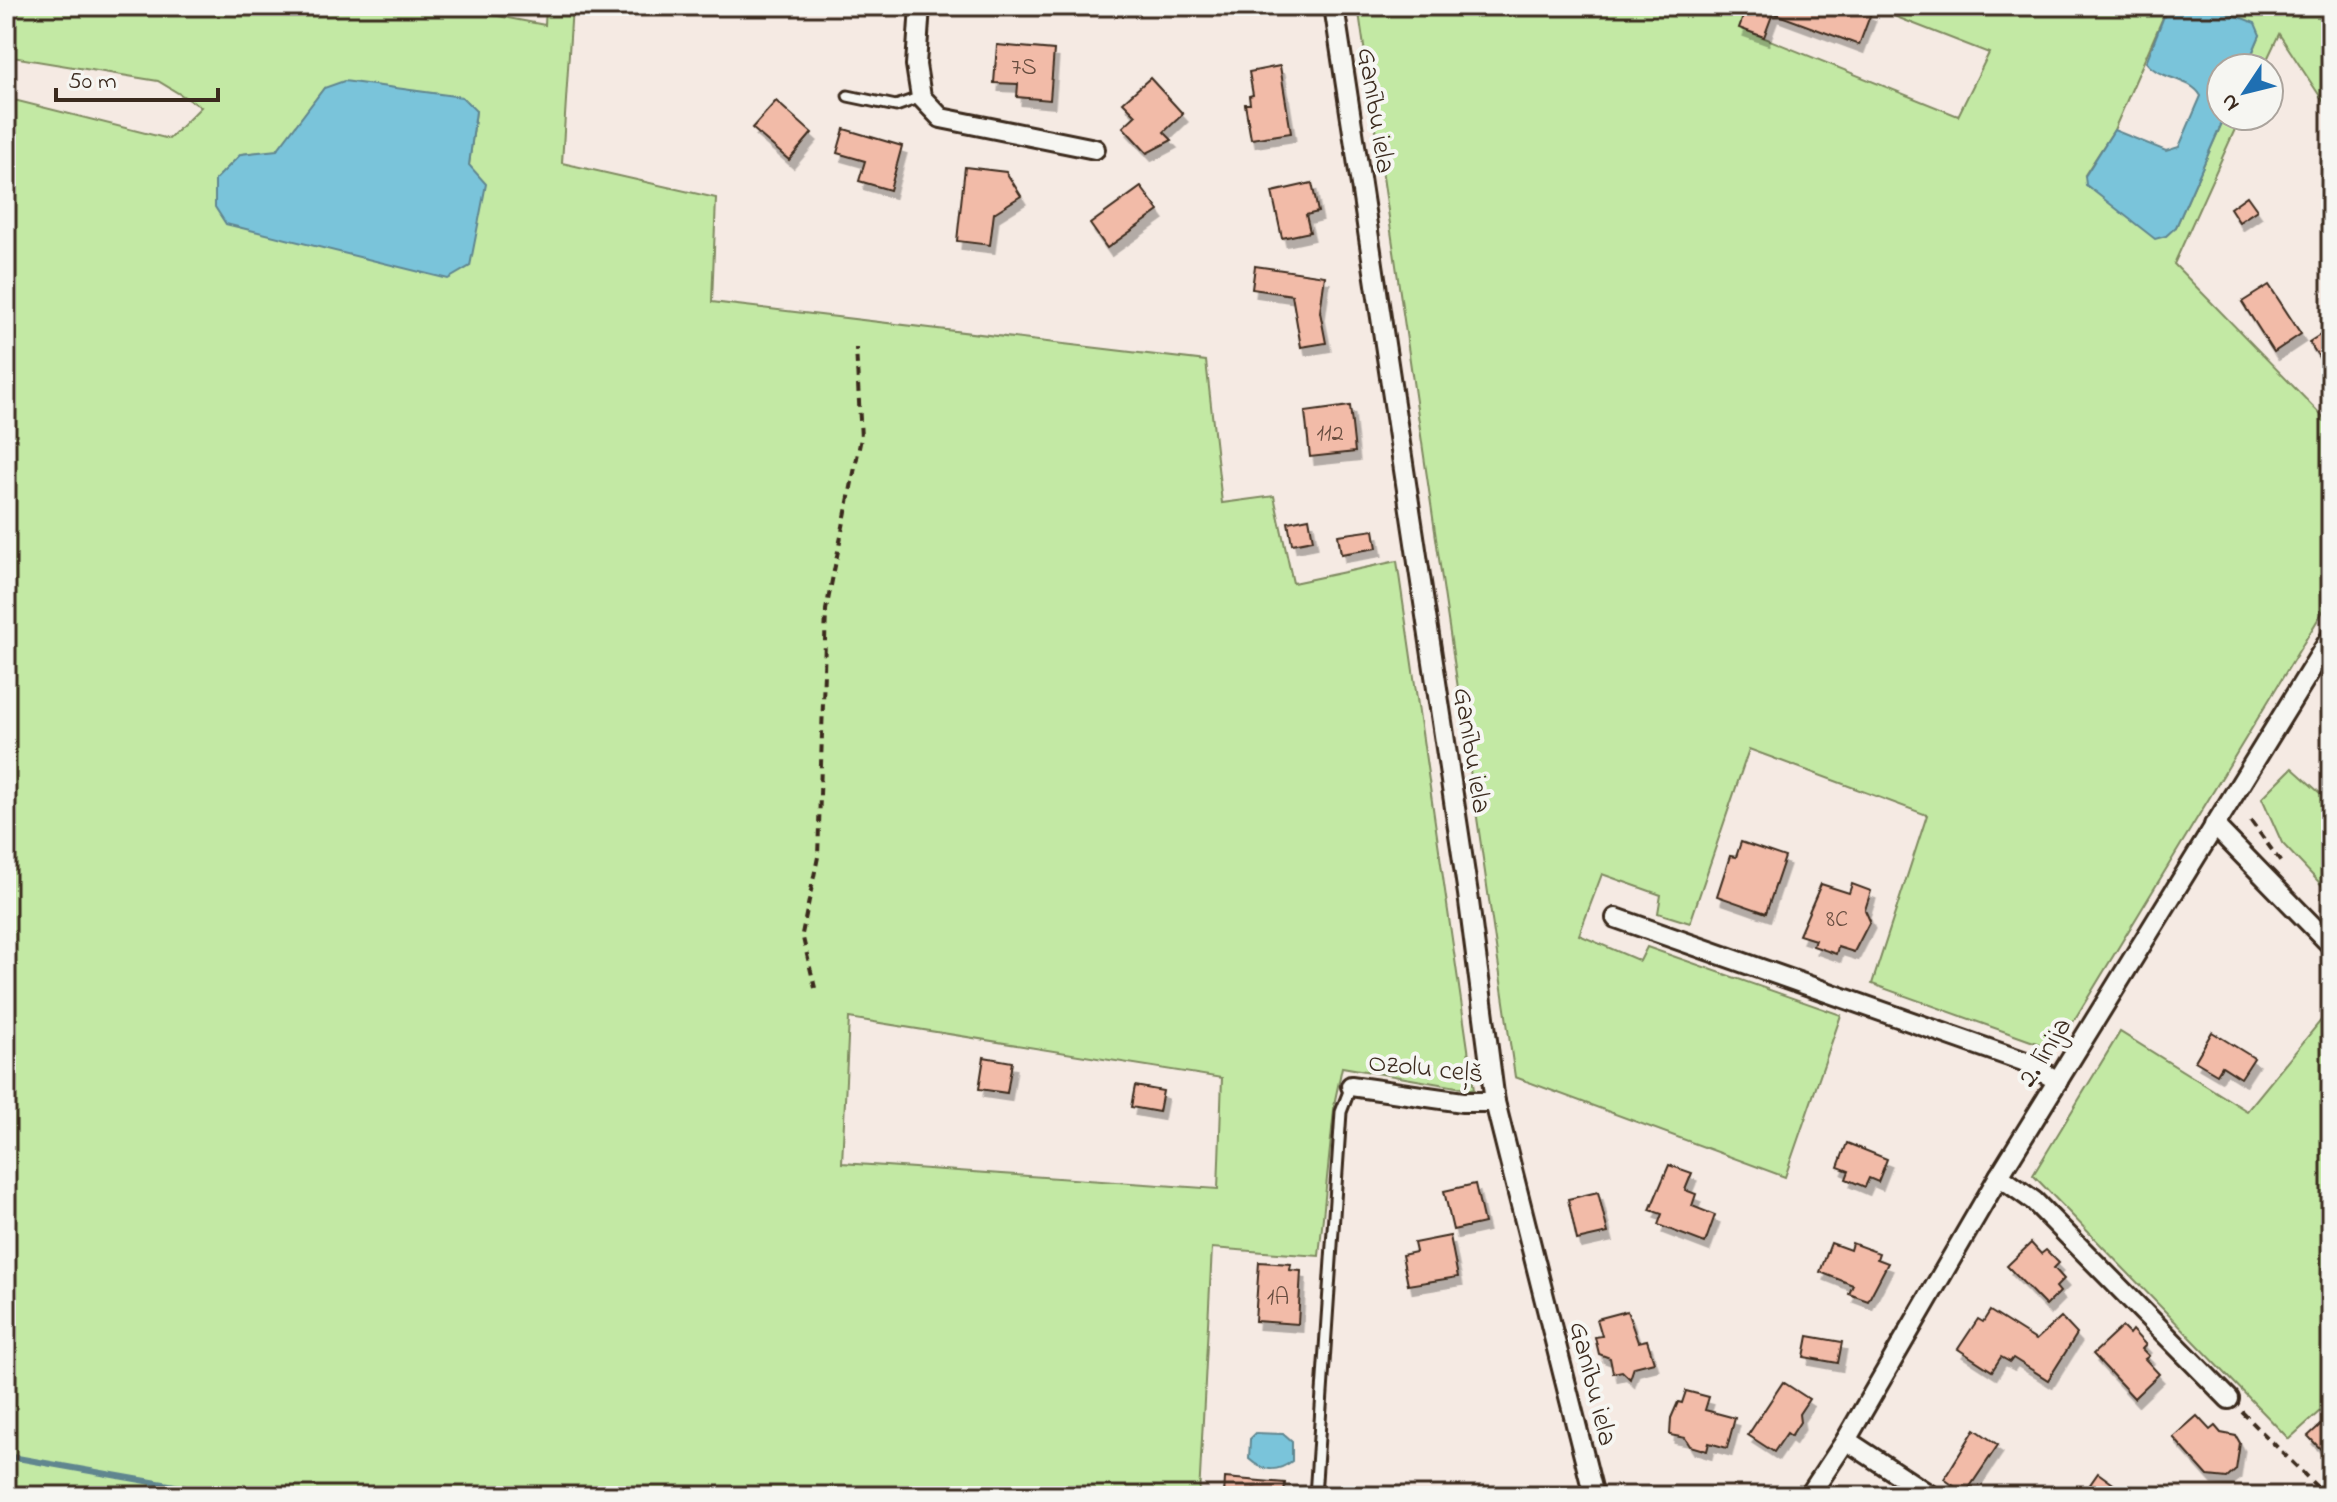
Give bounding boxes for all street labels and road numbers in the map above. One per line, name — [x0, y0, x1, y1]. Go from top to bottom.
street label: Ganību iela — [1344, 45, 1405, 176]
street label: Ganību iela — [1440, 685, 1501, 816]
street label: 2. līnija — [2008, 1010, 2083, 1096]
street label: Ozolu ceļš — [1366, 1043, 1485, 1096]
street label: Ganību iela — [1556, 1317, 1627, 1450]

